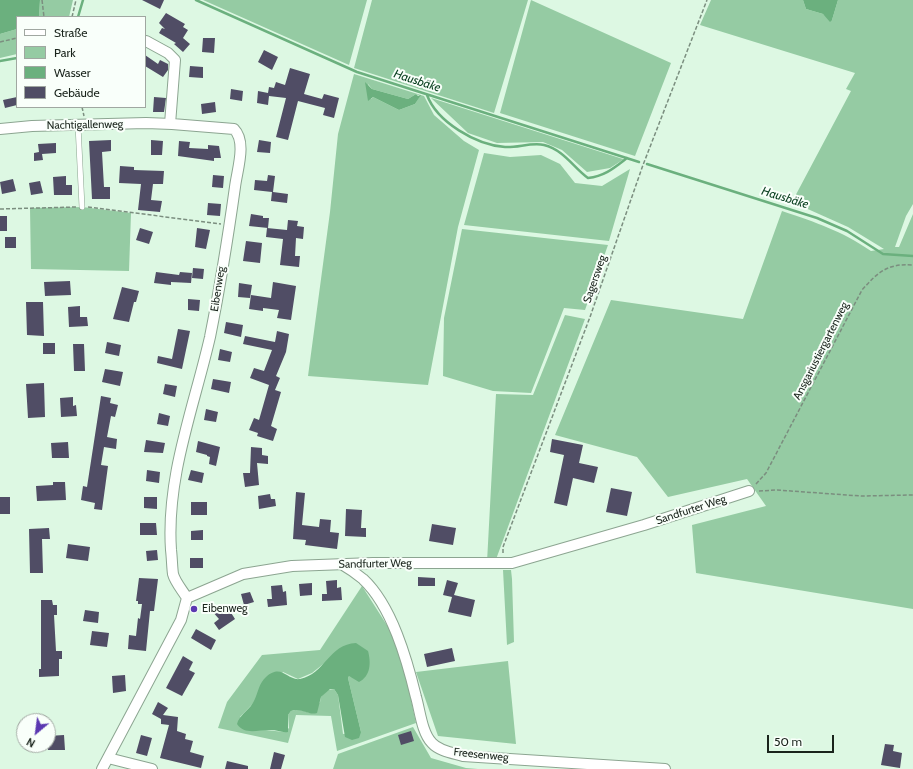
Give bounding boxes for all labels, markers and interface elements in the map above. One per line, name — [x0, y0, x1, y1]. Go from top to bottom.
legend — [16, 16, 146, 108]
text: Straße — [54, 25, 87, 40]
text: Park — [54, 45, 76, 60]
text: Wasser — [54, 65, 91, 80]
water label: Hausbäke — [392, 67, 442, 95]
text: Gebäude — [54, 85, 100, 100]
street label: Nachtigallenweg — [47, 118, 123, 132]
water label: Hausbäke — [760, 184, 810, 212]
street label: Sagersweg — [581, 253, 609, 305]
street label: Eibenweg — [208, 266, 228, 312]
street label: Ansgariustiergartenweg — [791, 300, 851, 402]
street label: Sandfurter Weg — [654, 492, 728, 528]
street label: Sandfurter Weg — [338, 557, 412, 571]
place label: Eibenweg — [202, 602, 247, 616]
marker: Eibenweg — [189, 604, 199, 614]
north arrow — [16, 713, 56, 753]
scale bar — [769, 727, 836, 753]
text: 50 m — [774, 734, 802, 749]
text: N — [24, 735, 37, 751]
street label: Freesenweg — [453, 746, 509, 764]

